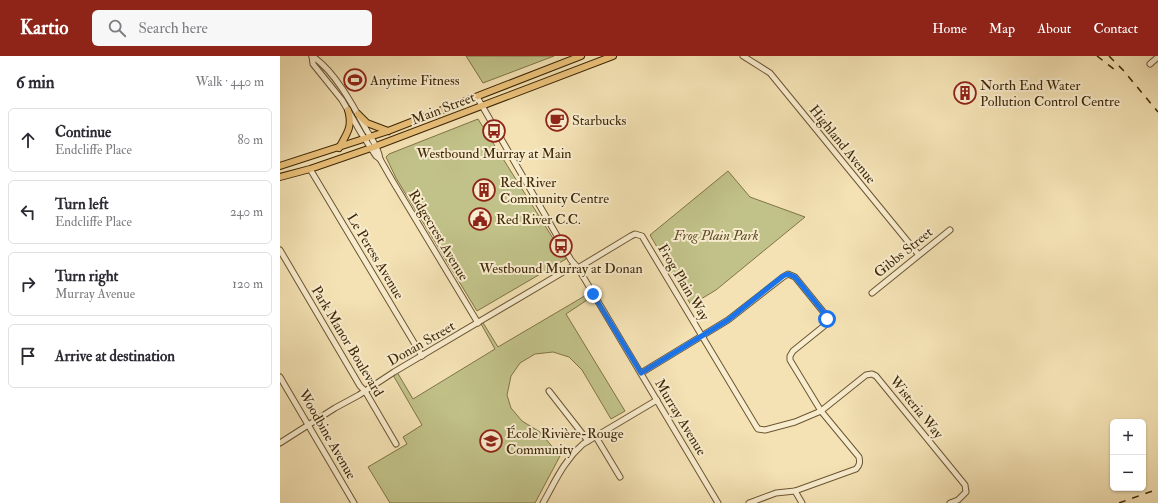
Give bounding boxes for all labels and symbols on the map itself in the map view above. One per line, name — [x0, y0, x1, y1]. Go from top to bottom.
sports icon: Anytime Fitness — [342, 67, 368, 93]
place label: Anytime Fitness — [369, 72, 460, 90]
place label: North End Water Pollution Control Centre — [980, 77, 1120, 110]
building icon: North End Water Pollution Control Centre — [952, 80, 978, 106]
street label: Main Street — [409, 88, 478, 128]
street label: Highland Avenue — [806, 102, 880, 187]
cafe icon: Starbucks — [544, 107, 570, 133]
place label: Starbucks — [572, 112, 627, 129]
bus stop icon: Westbound Murray at Main — [481, 118, 507, 144]
place label: Westbound Murray at Main — [415, 145, 572, 163]
place label: Red River Community Centre — [500, 174, 609, 208]
building icon: Red River Community Centre — [471, 177, 497, 203]
street label: Ridgecrest Avenue — [405, 187, 472, 284]
public building icon: Red River C.C. — [467, 206, 493, 232]
street label: Le Peress Avenue — [343, 210, 408, 302]
place label: Red River C.C. — [496, 211, 581, 228]
street label: Gibbs Street — [871, 223, 936, 281]
park label: Frog Plain Park — [672, 227, 759, 244]
bus stop icon: Westbound Murray at Donan — [548, 233, 574, 259]
street label: Frog Plain Way — [653, 241, 714, 325]
place label: Westbound Murray at Donan — [478, 260, 643, 278]
street label: Park Manor Boulevard — [308, 283, 387, 400]
route end — [584, 285, 602, 303]
route start — [818, 310, 836, 328]
street label: Donan Street — [385, 317, 458, 370]
street label: Wisteria Way — [885, 372, 948, 443]
street label: Murray Avenue — [650, 376, 710, 459]
street label: Woodbine Avenue — [295, 386, 360, 482]
place label: École Rivière-Rouge Community — [506, 425, 624, 459]
school or university icon: École Rivière-Rouge Community — [478, 428, 504, 454]

